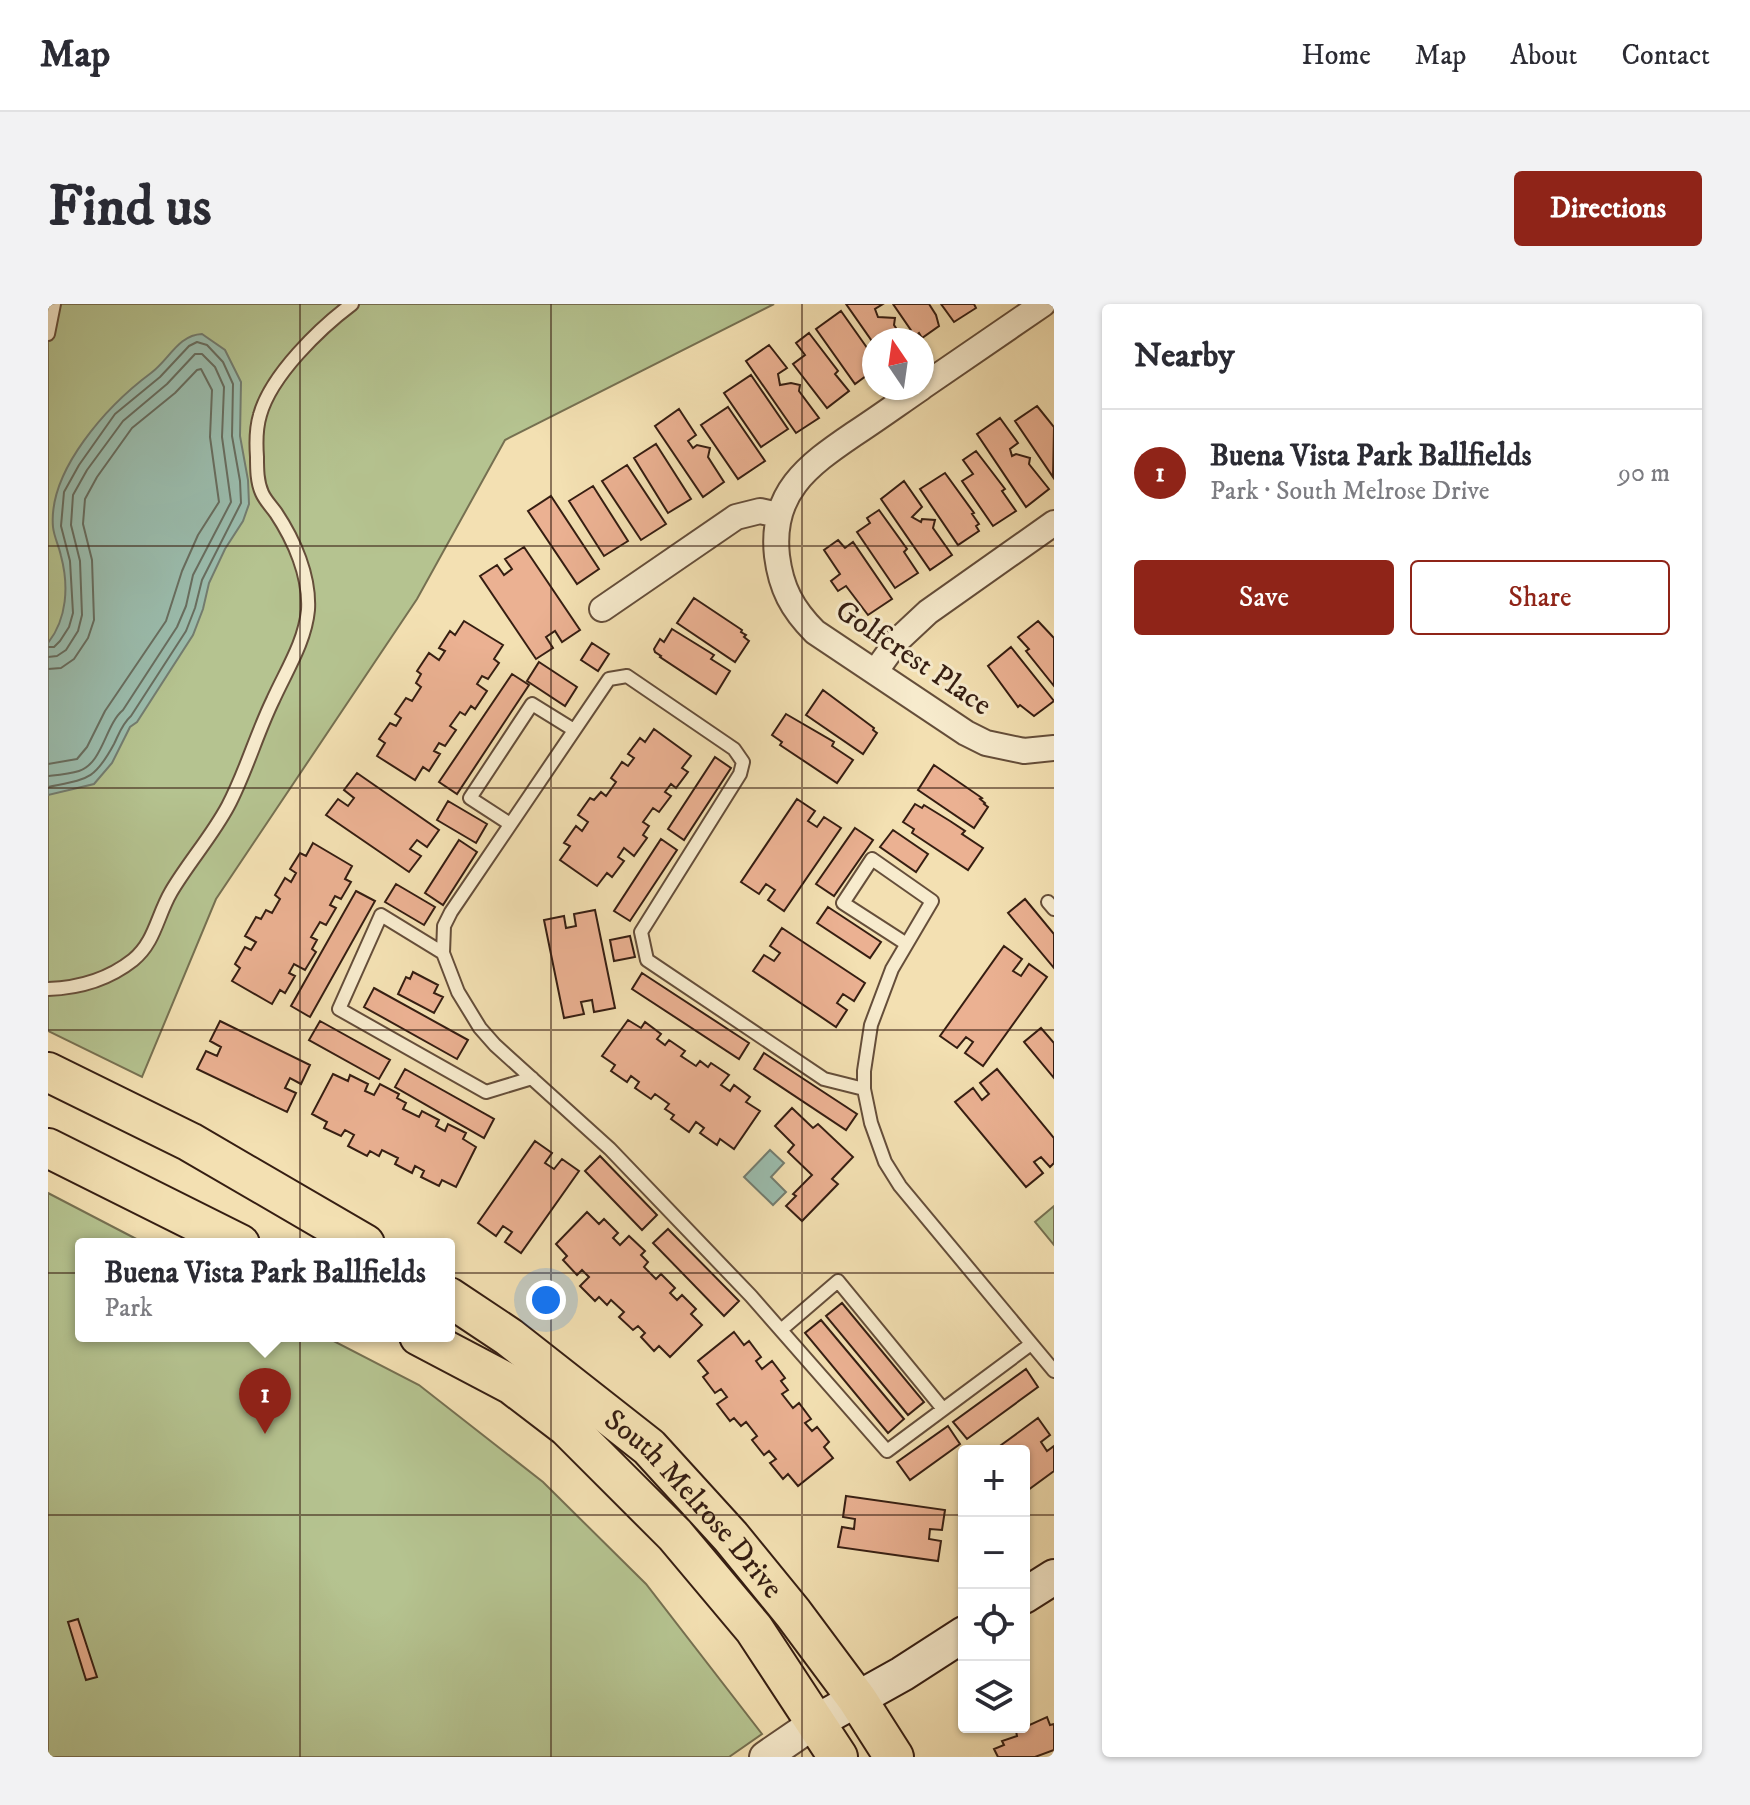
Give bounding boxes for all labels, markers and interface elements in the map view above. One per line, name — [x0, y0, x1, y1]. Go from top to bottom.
text: Map — [40, 31, 110, 79]
text: Home — [1302, 38, 1371, 73]
text: Map — [1415, 38, 1466, 73]
text: About — [1510, 38, 1577, 73]
text: Contact — [1621, 38, 1710, 73]
button: Directions — [1514, 171, 1702, 246]
text: Find us — [48, 173, 212, 243]
north arrow — [862, 328, 934, 400]
text: Nearby — [1134, 335, 1235, 377]
text: Buena Vista Park Ballfields — [1210, 438, 1532, 475]
text: 1 — [1155, 457, 1165, 490]
text: 90 m — [1618, 457, 1670, 490]
text: Park · South Melrose Drive — [1210, 475, 1490, 508]
button: Save — [1134, 560, 1394, 635]
button: Share — [1410, 560, 1670, 635]
street label: Golfcrest Place — [828, 592, 998, 724]
popup — [75, 1238, 455, 1342]
text: Buena Vista Park Ballfields — [104, 1255, 426, 1292]
your location — [526, 1280, 566, 1320]
text: Park — [104, 1292, 153, 1325]
pin: 1 — [239, 1368, 291, 1434]
street label: South Melrose Drive — [596, 1402, 791, 1606]
map controls — [958, 1445, 1030, 1733]
button: + — [958, 1445, 1030, 1517]
button: − — [958, 1517, 1030, 1589]
button: locate — [958, 1589, 1030, 1661]
button: layers — [958, 1661, 1030, 1733]

